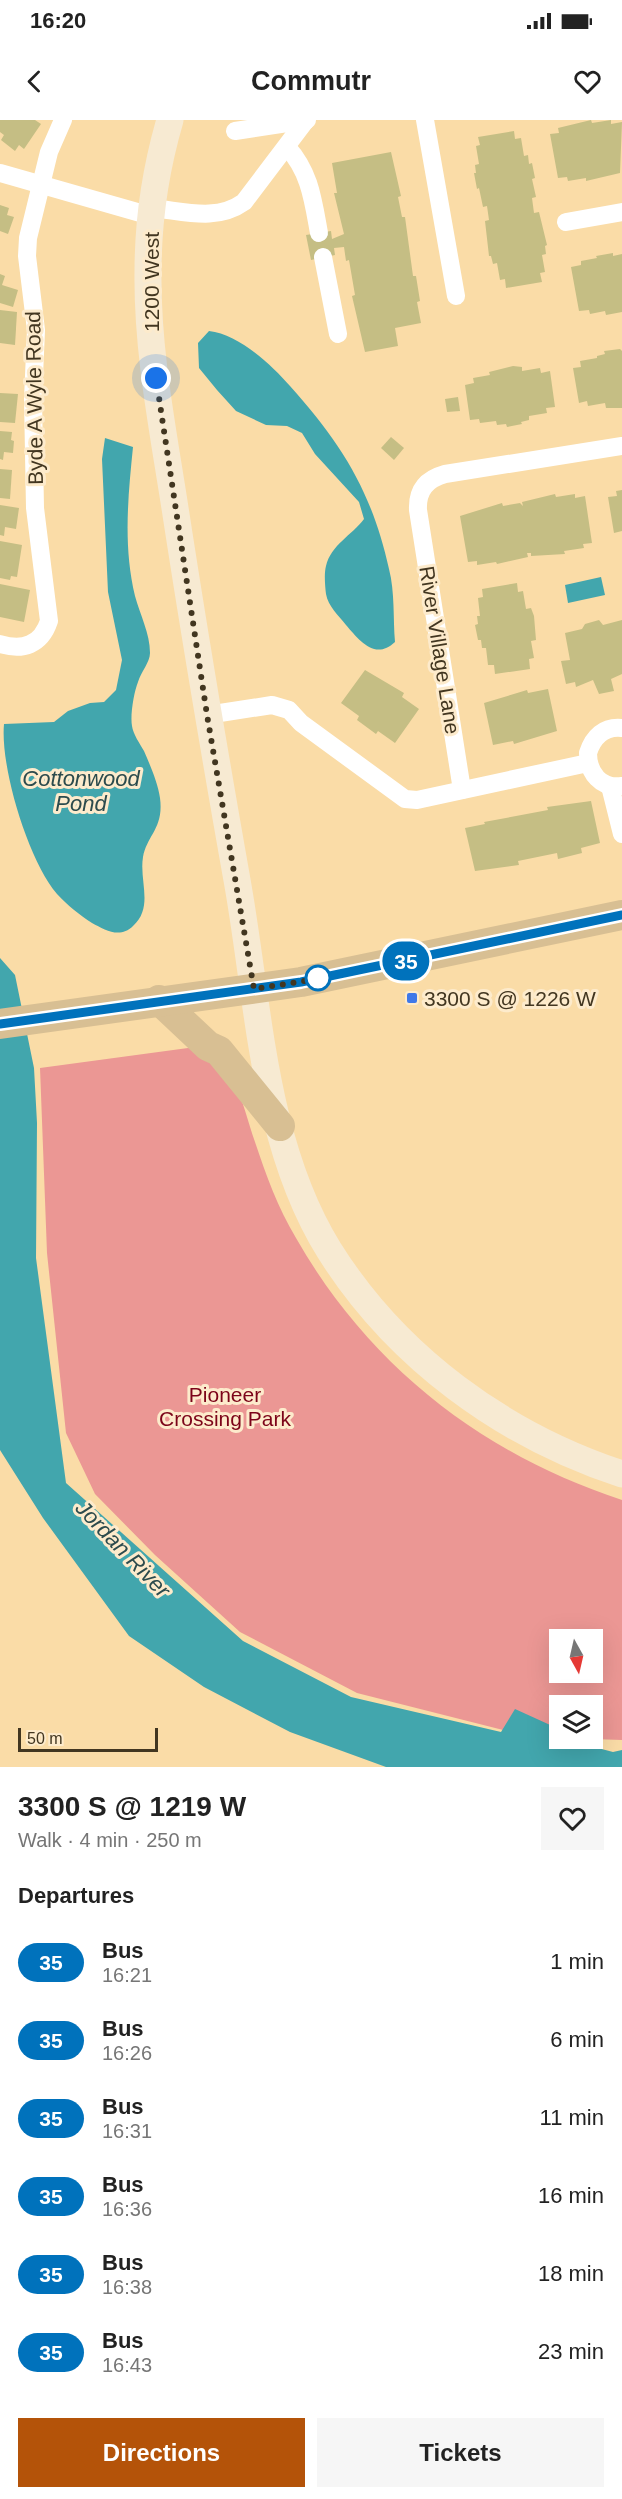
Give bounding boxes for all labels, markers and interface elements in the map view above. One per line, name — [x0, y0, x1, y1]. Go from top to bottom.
text: 16:20 — [30, 8, 86, 33]
icon: back — [18, 65, 51, 98]
icon: heart — [571, 65, 604, 98]
text: Commutr — [251, 66, 371, 96]
street label: 1200 West — [140, 232, 163, 332]
street label: Byde A Wyle Road — [21, 311, 47, 485]
your location — [141, 363, 171, 393]
street label: River Village Lane — [415, 564, 465, 736]
water label: Cottonwood Pond — [22, 766, 140, 816]
line badge: 35 — [379, 942, 433, 980]
text: 35 — [394, 950, 418, 973]
unlabelled marker — [305, 965, 331, 991]
place label: 3300 S @ 1226 W — [424, 987, 596, 1010]
marker: 3300 S @ 1226 W — [405, 991, 419, 1005]
park label: Pioneer Crossing Park — [159, 1383, 291, 1430]
water label: Jordan River — [70, 1495, 176, 1604]
north arrow — [549, 1629, 603, 1683]
map controls — [549, 1629, 603, 1749]
button: layers — [549, 1695, 603, 1749]
scale bar — [18, 1725, 158, 1752]
text: 50 m — [27, 1730, 63, 1747]
button: heart — [541, 1787, 604, 1850]
text: 3300 S @ 1219 W — [18, 1791, 246, 1822]
text: Walk · 4 min · 250 m — [18, 1829, 202, 1851]
text: Departures — [18, 1883, 134, 1908]
text: Bus — [102, 1938, 144, 1963]
text: 1 min — [550, 1949, 604, 1974]
text: 35 — [39, 1951, 63, 1974]
text: 16:21 — [102, 1964, 152, 1986]
text: Bus — [102, 2016, 144, 2041]
text: 6 min — [550, 2027, 604, 2052]
text: 35 — [39, 2029, 63, 2052]
text: 16:26 — [102, 2042, 152, 2064]
text: Bus — [102, 2094, 144, 2119]
text: 11 min — [540, 2105, 604, 2130]
text: 35 — [39, 2107, 63, 2130]
text: 16:31 — [102, 2120, 152, 2142]
text: Bus — [102, 2172, 144, 2197]
text: 16 min — [538, 2183, 604, 2208]
text: 35 — [39, 2185, 63, 2208]
text: 16:36 — [102, 2198, 152, 2220]
text: Bus — [102, 2250, 144, 2275]
text: 18 min — [538, 2261, 604, 2286]
text: 35 — [39, 2263, 63, 2286]
text: 16:38 — [102, 2276, 152, 2298]
text: Bus — [102, 2328, 144, 2353]
text: 23 min — [538, 2339, 604, 2364]
text: 35 — [39, 2341, 63, 2364]
text: 16:43 — [102, 2354, 152, 2376]
button: Directions — [18, 2418, 305, 2487]
button: Tickets — [317, 2418, 604, 2487]

